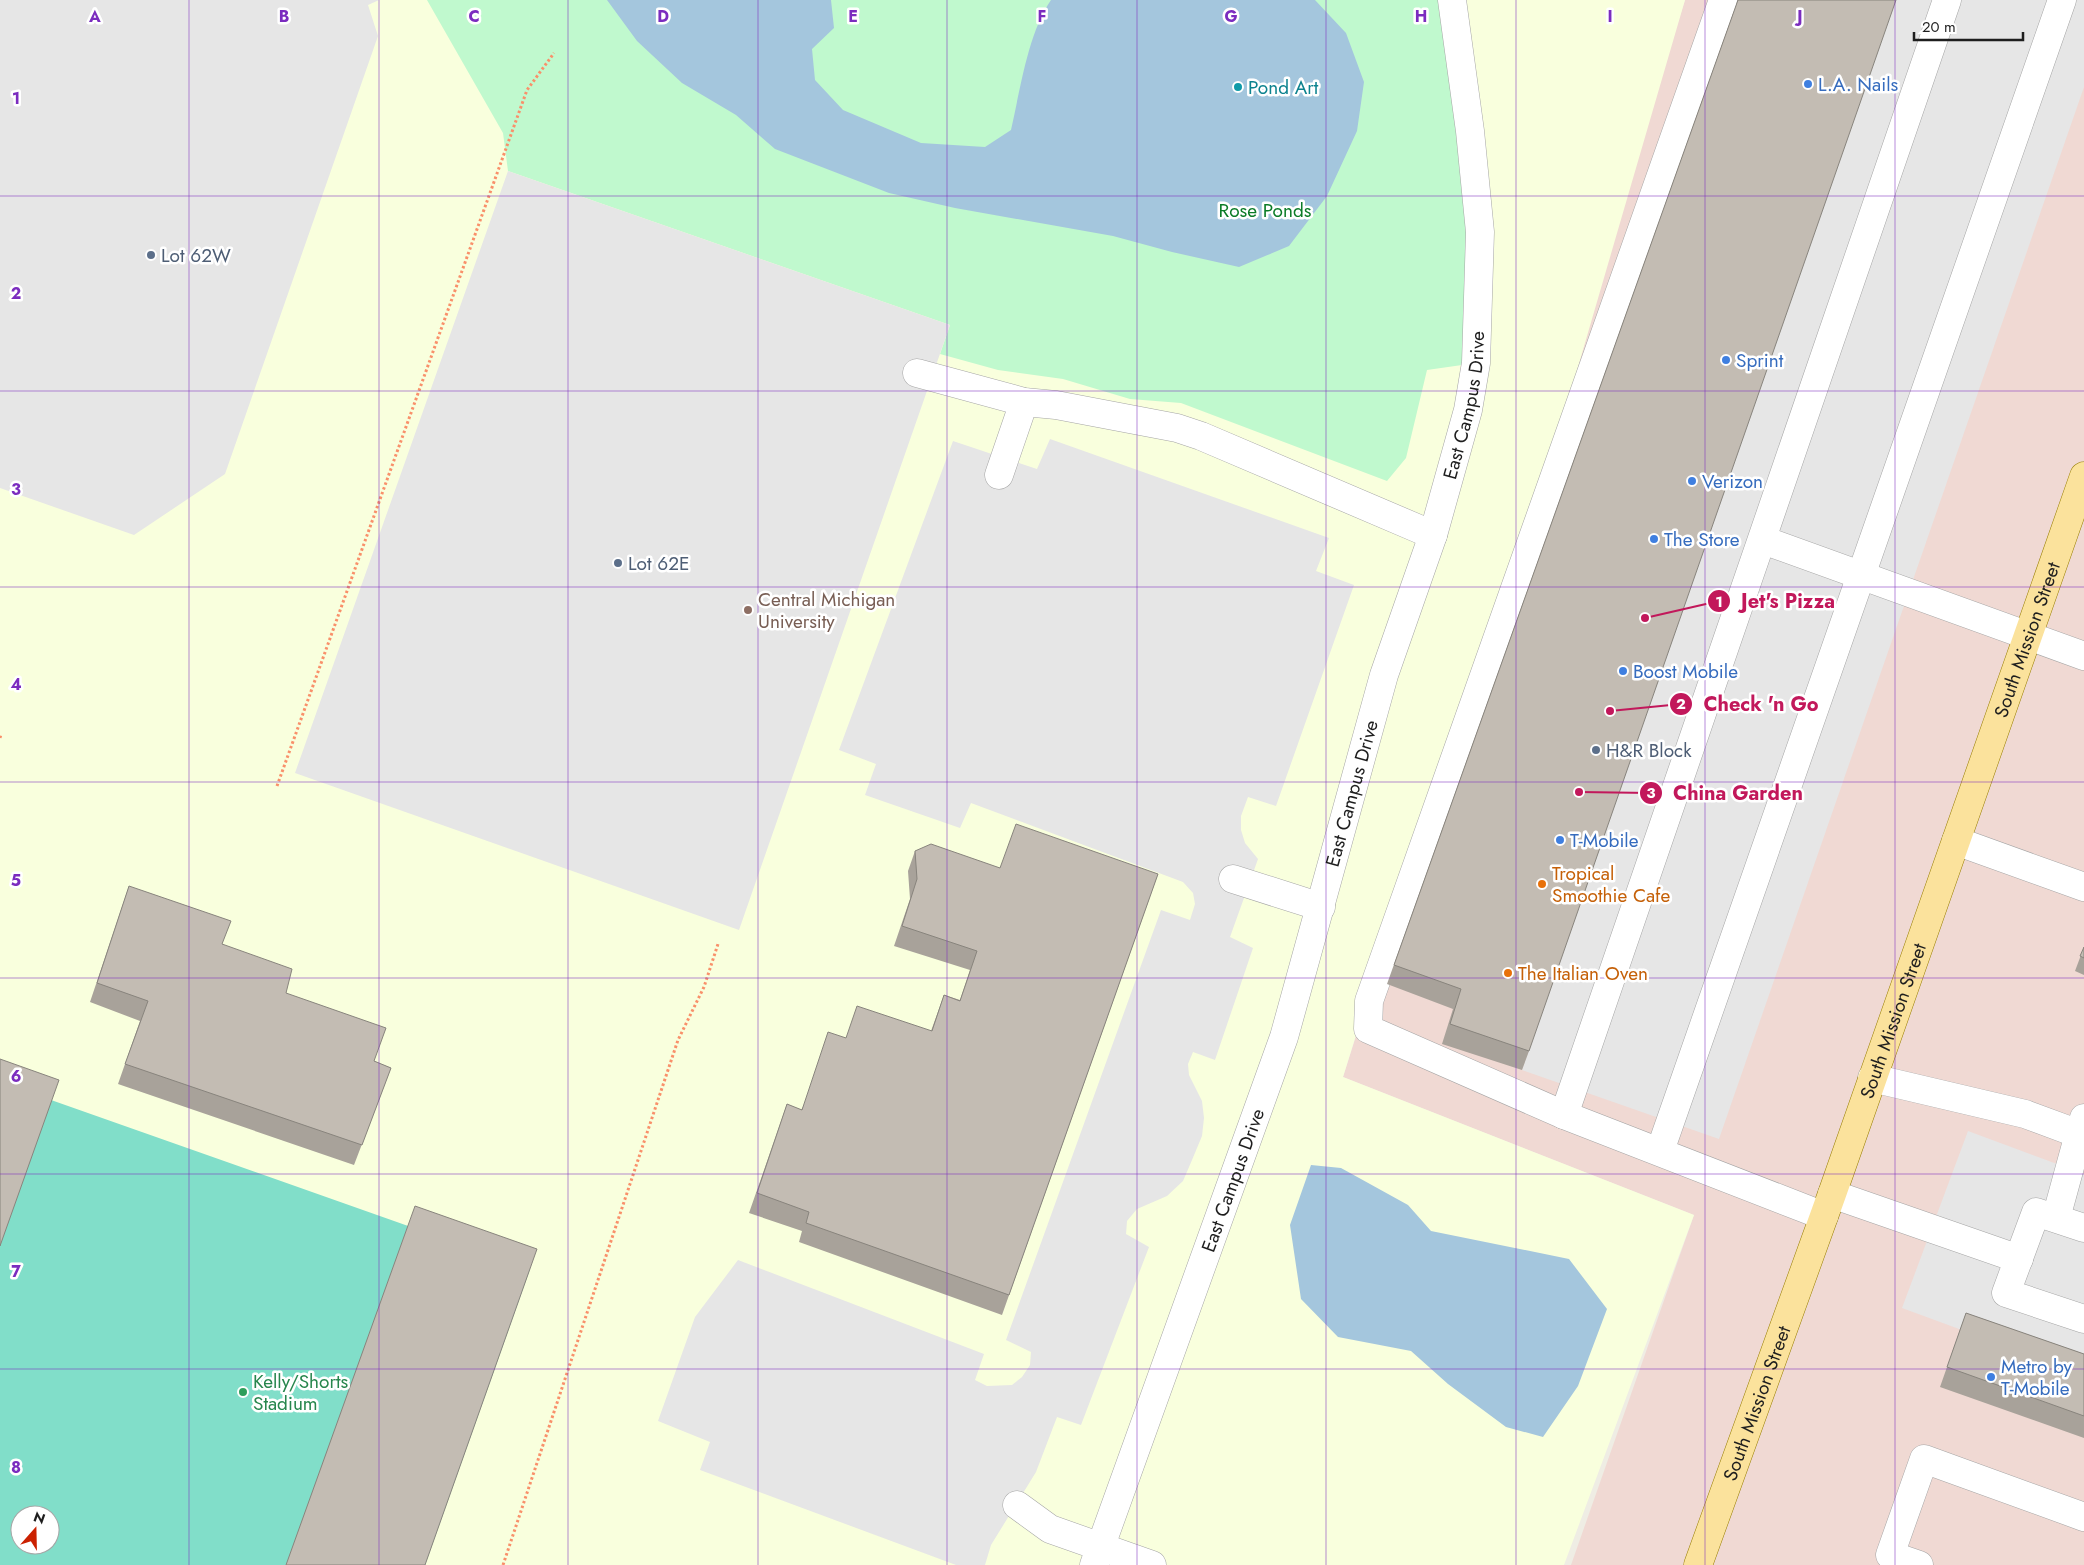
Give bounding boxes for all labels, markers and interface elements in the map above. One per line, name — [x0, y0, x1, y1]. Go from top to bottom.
text: A — [88, 5, 101, 28]
text: B — [279, 5, 289, 28]
text: C — [468, 5, 480, 28]
text: D — [657, 5, 669, 28]
text: E — [848, 5, 858, 28]
text: F — [1038, 5, 1046, 28]
text: G — [1224, 5, 1238, 28]
text: H — [1415, 5, 1427, 28]
text: I — [1607, 5, 1613, 28]
text: J — [1794, 5, 1803, 28]
scale bar — [1914, 10, 2023, 42]
text: 20 m — [1922, 16, 1956, 38]
place label: L.A. Nails — [1818, 71, 1899, 98]
place label: Pond Art — [1248, 74, 1319, 101]
marker: L.A. Nails — [1802, 78, 1814, 90]
marker: Pond Art — [1232, 81, 1244, 93]
text: 1 — [12, 87, 20, 110]
park label: Rose Ponds — [1219, 197, 1312, 224]
place label: Lot 62W — [161, 242, 231, 269]
marker: Lot 62W — [145, 249, 157, 261]
text: 2 — [11, 282, 21, 305]
street label: East Campus Drive — [1436, 330, 1491, 482]
place label: Sprint — [1736, 347, 1784, 374]
marker: Sprint — [1720, 354, 1732, 366]
place label: Verizon — [1702, 468, 1763, 495]
marker: Verizon — [1686, 475, 1698, 487]
text: 3 — [11, 478, 21, 501]
place label: The Store — [1664, 526, 1740, 553]
marker: The Store — [1648, 533, 1660, 545]
place label: Lot 62E — [628, 550, 689, 577]
marker: Lot 62E — [612, 557, 624, 569]
street label: South Mission Street — [1987, 558, 2067, 721]
callout: Jet's Pizza — [1706, 584, 1845, 619]
place label: Central Michigan University — [758, 586, 895, 635]
text: Jet's Pizza — [1737, 587, 1835, 616]
text: 1 — [1715, 591, 1723, 613]
marker: Central Michigan University — [742, 604, 754, 616]
place label: Boost Mobile — [1633, 658, 1738, 685]
marker: Boost Mobile — [1617, 665, 1629, 677]
text: 4 — [10, 673, 22, 696]
callout: Check 'n Go — [1668, 686, 1828, 721]
text: Check 'n Go — [1704, 690, 1819, 719]
text: 2 — [1676, 693, 1686, 715]
street label: East Campus Drive — [1319, 717, 1385, 870]
place label: H&R Block — [1606, 737, 1692, 764]
marker: H&R Block — [1590, 744, 1602, 756]
callout: China Garden — [1638, 776, 1813, 811]
text: China Garden — [1673, 779, 1803, 808]
text: 3 — [1646, 782, 1656, 804]
place label: T-Mobile — [1570, 827, 1639, 854]
marker: T-Mobile — [1554, 834, 1566, 846]
place label: Tropical Smoothie Cafe — [1552, 860, 1671, 909]
text: 5 — [11, 869, 21, 892]
marker: Tropical Smoothie Cafe — [1536, 878, 1548, 890]
street label: South Mission Street — [1854, 939, 1933, 1102]
place label: The Italian Oven — [1518, 960, 1648, 987]
marker: The Italian Oven — [1502, 967, 1514, 979]
text: 6 — [11, 1065, 21, 1088]
street label: East Campus Drive — [1195, 1105, 1271, 1256]
text: 7 — [11, 1260, 21, 1283]
street label: South Mission Street — [1716, 1322, 1797, 1485]
place label: Metro by T-Mobile — [2001, 1353, 2073, 1402]
place label: Kelly/Shorts Stadium — [253, 1368, 349, 1417]
marker: Metro by T-Mobile — [1985, 1371, 1997, 1383]
marker: Kelly/Shorts Stadium — [237, 1386, 249, 1398]
text: 8 — [11, 1456, 21, 1479]
north arrow — [10, 1505, 60, 1555]
text: N — [31, 1506, 48, 1529]

